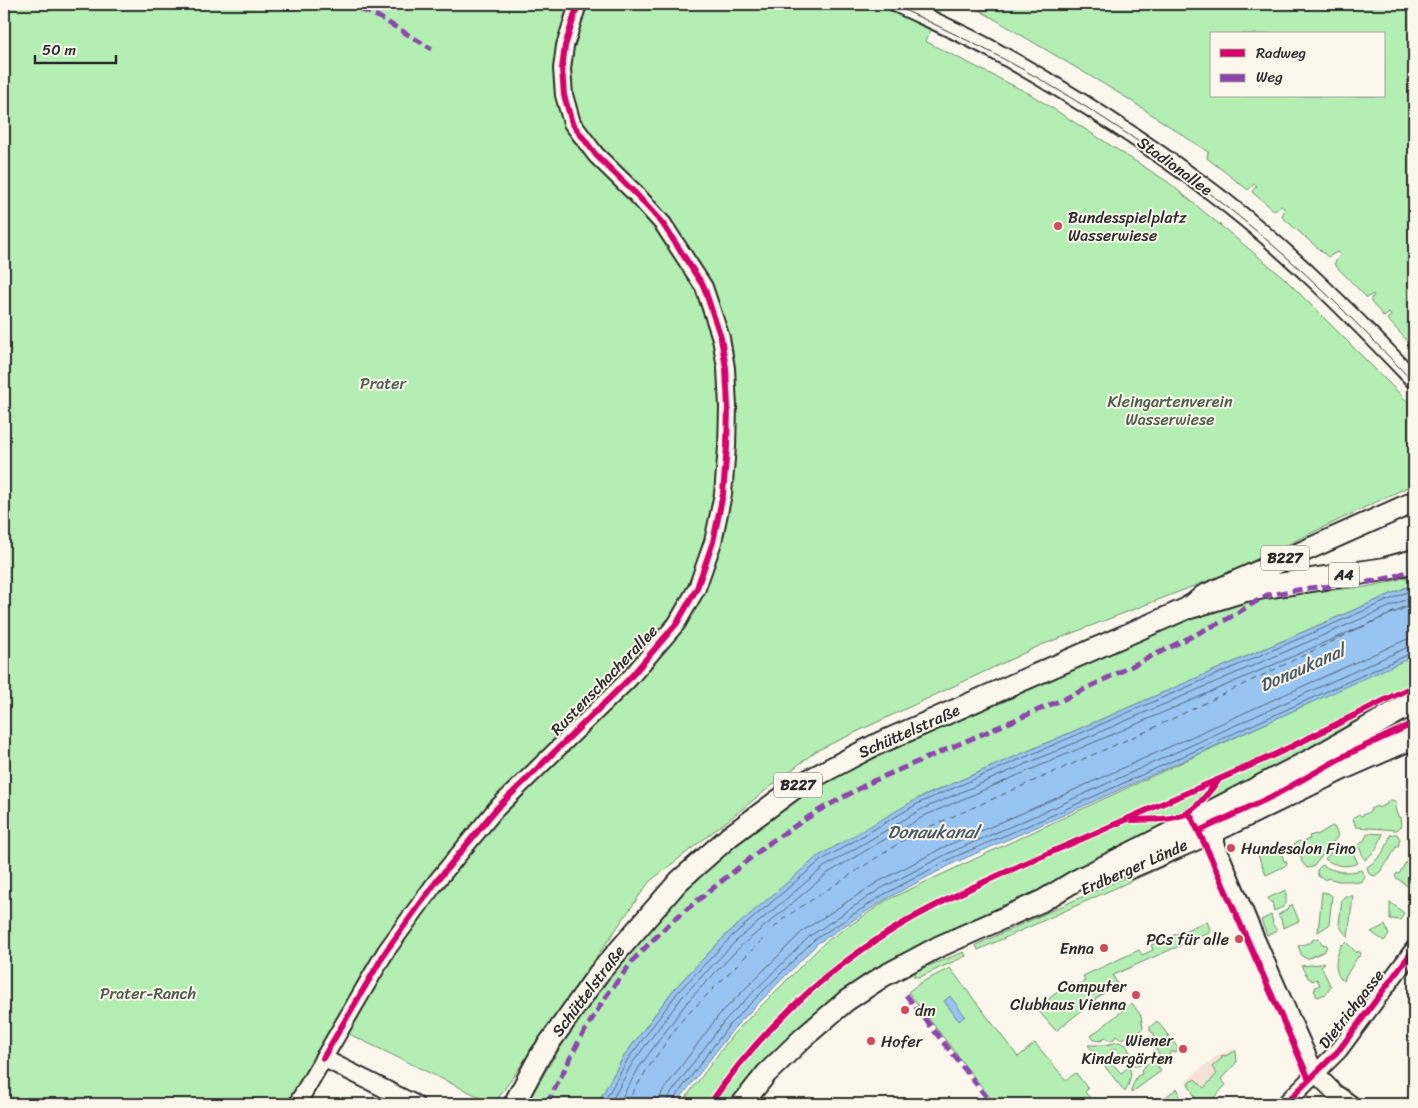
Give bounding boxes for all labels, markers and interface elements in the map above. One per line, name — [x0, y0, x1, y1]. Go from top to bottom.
scale bar — [35, 32, 116, 64]
legend — [1210, 32, 1386, 98]
text: 50 m — [42, 37, 77, 63]
text: Radweg — [1256, 40, 1306, 66]
text: Weg — [1256, 64, 1283, 90]
street label: Stadionallee — [1131, 129, 1219, 204]
place label: Bundesspielplatz Wasserwiese — [1068, 203, 1187, 250]
marker: Bundesspielplatz Wasserwiese — [1052, 220, 1064, 232]
park label: Prater — [360, 369, 407, 398]
park label: Kleingartenverein Wasserwiese — [1107, 387, 1233, 434]
road number: B227 — [1261, 546, 1309, 570]
road number: A4 — [1329, 562, 1359, 588]
street label: Rustenschacherallee — [543, 618, 665, 742]
water label: Donaukanal — [1254, 633, 1354, 701]
street label: Schüttelstraße — [853, 696, 965, 766]
road number: B227 — [774, 772, 822, 798]
water label: Donaukanal — [888, 816, 982, 848]
street label: Erdberger Lände — [1076, 830, 1192, 904]
place label: Hundesalon Fino — [1241, 834, 1356, 863]
marker: Hundesalon Fino — [1225, 842, 1237, 854]
place label: PCs für alle — [1146, 925, 1229, 954]
marker: PCs für alle — [1233, 933, 1245, 945]
place label: Enna — [1060, 934, 1094, 963]
street label: Schüttelstraße — [544, 939, 632, 1043]
marker: Enna — [1098, 942, 1110, 954]
street label: Dietrichgasse — [1310, 963, 1392, 1055]
place label: Computer Clubhaus Vienna — [1010, 972, 1127, 1019]
park label: Prater-Ranch — [100, 979, 196, 1008]
marker: Computer Clubhaus Vienna — [1130, 989, 1142, 1001]
place label: dm — [915, 996, 936, 1025]
marker: dm — [899, 1004, 911, 1016]
place label: Wiener Kindergärten — [1082, 1026, 1174, 1073]
place label: Hofer — [881, 1027, 924, 1056]
marker: Hofer — [865, 1035, 877, 1047]
marker: Wiener Kindergärten — [1177, 1043, 1189, 1055]

